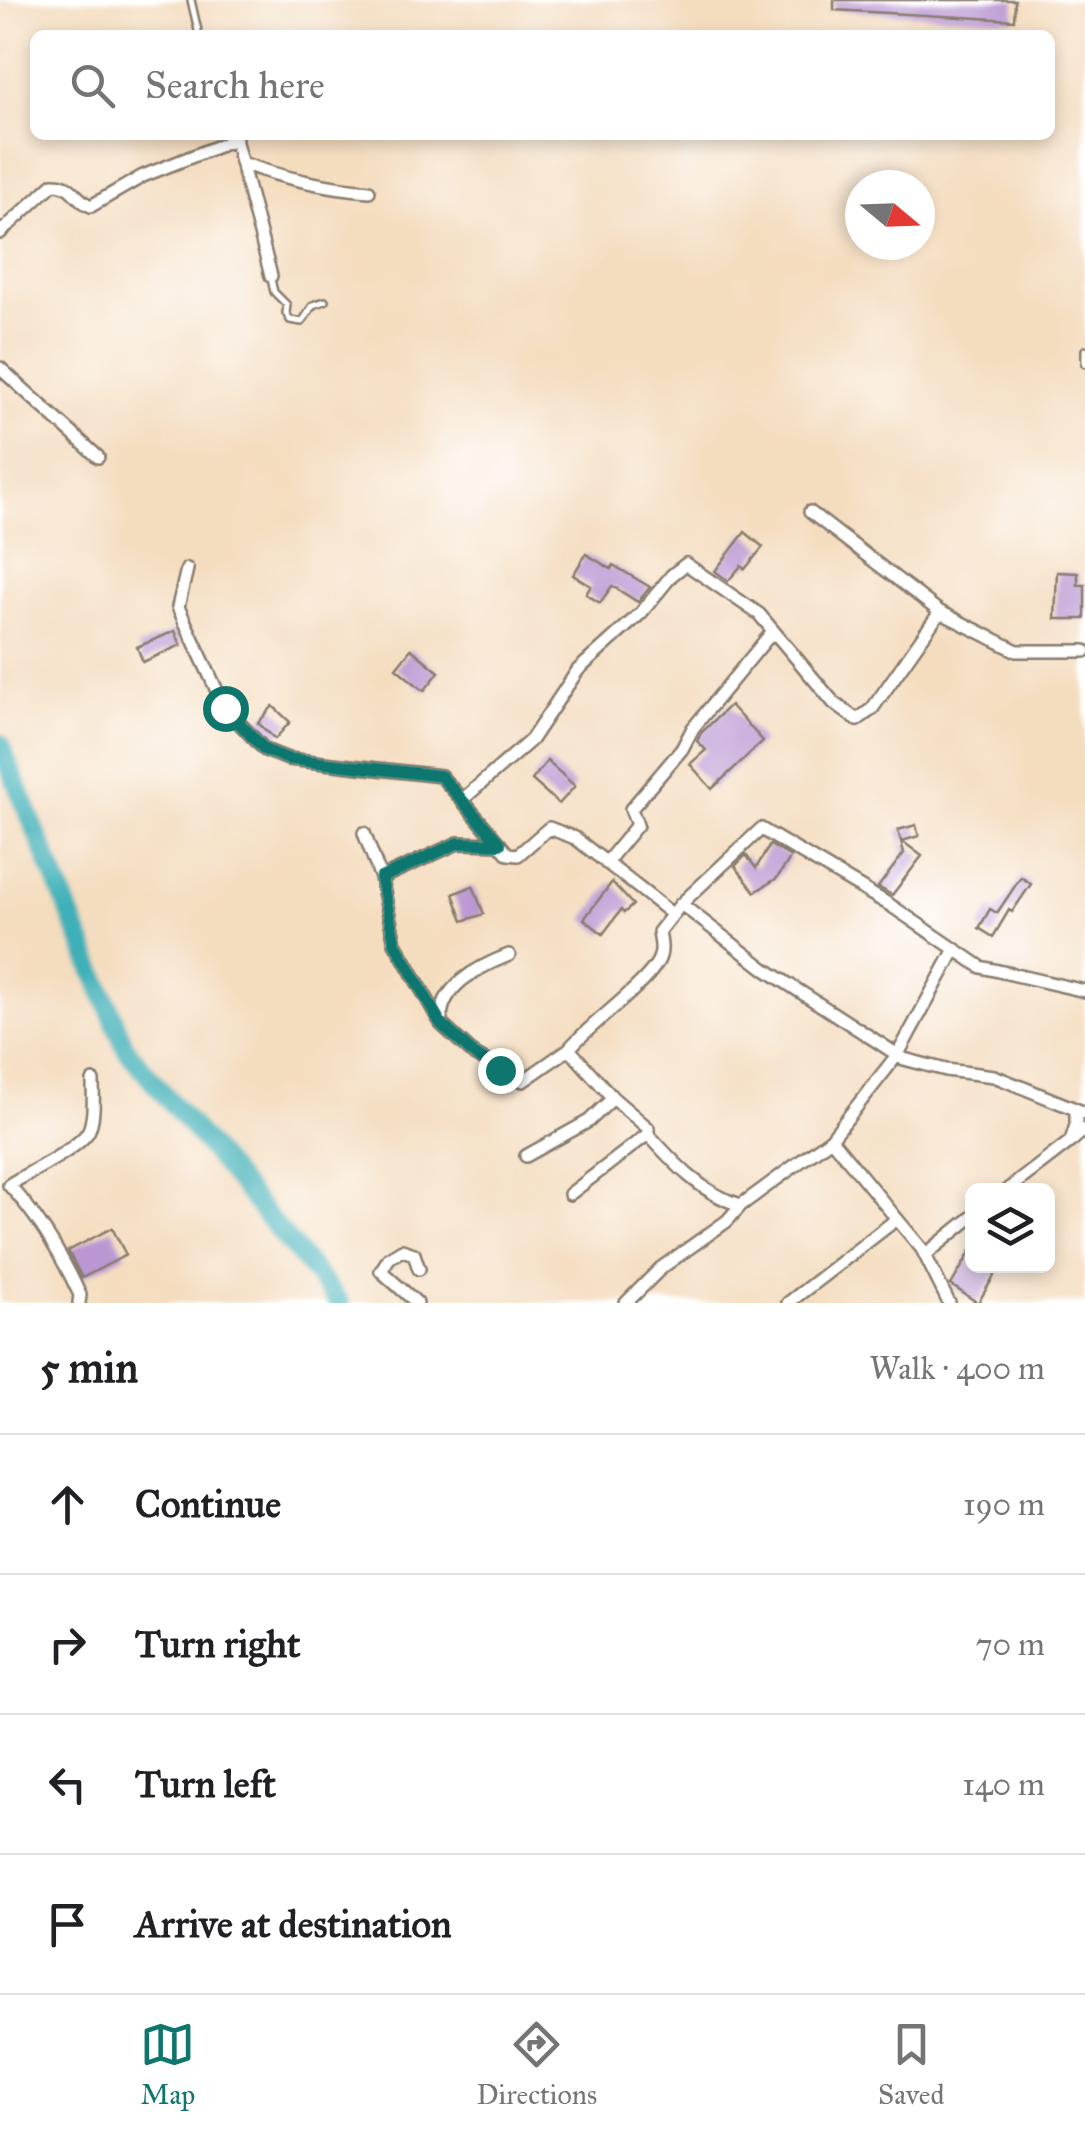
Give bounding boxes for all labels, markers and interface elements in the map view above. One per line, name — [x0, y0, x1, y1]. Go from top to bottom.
search box — [30, 30, 1055, 140]
icon: search — [65, 58, 120, 113]
text: Search here — [145, 62, 325, 108]
north arrow — [845, 170, 935, 260]
route start — [203, 686, 249, 732]
route end — [478, 1048, 524, 1094]
map controls — [965, 1183, 1055, 1273]
button: layers — [965, 1183, 1055, 1273]
text: 5 min — [40, 1342, 138, 1394]
text: Walk · 400 m — [870, 1349, 1045, 1388]
icon: ahead — [40, 1477, 95, 1532]
text: Continue — [135, 1481, 281, 1527]
text: 190 m — [963, 1485, 1045, 1524]
icon: right — [40, 1617, 95, 1672]
text: Turn right — [135, 1621, 301, 1667]
text: 70 m — [976, 1625, 1045, 1664]
icon: left — [40, 1757, 95, 1812]
text: Turn left — [135, 1761, 276, 1807]
text: 140 m — [962, 1765, 1045, 1804]
icon: arrive — [40, 1897, 95, 1952]
text: Arrive at destination — [135, 1901, 452, 1947]
tab: Map — [140, 2017, 195, 2112]
tab: Directions — [476, 2017, 597, 2112]
tab: Saved — [878, 2017, 945, 2112]

